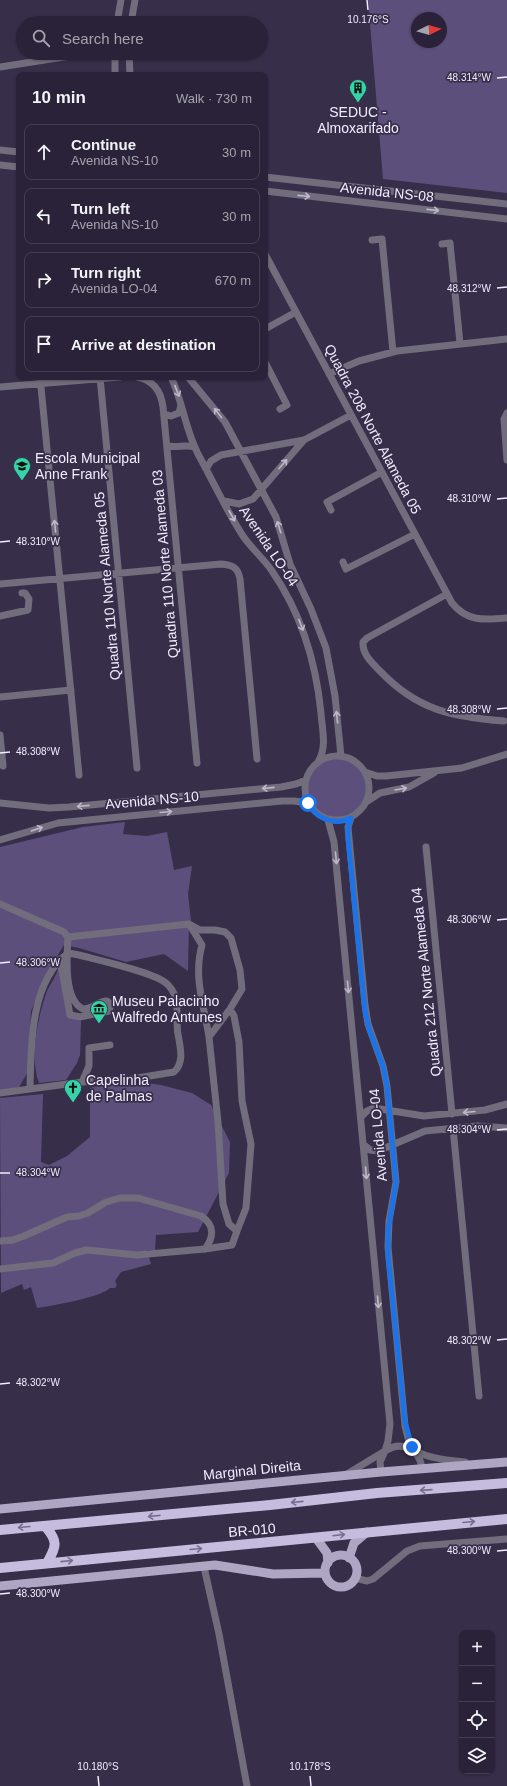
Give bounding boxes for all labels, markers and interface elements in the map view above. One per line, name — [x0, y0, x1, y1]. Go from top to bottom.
north arrow — [411, 12, 447, 48]
text: 10.176°S — [347, 14, 389, 25]
search box — [16, 16, 268, 60]
icon: search — [30, 27, 52, 49]
text: Search here — [62, 30, 144, 47]
text: 48.314°W — [447, 72, 492, 83]
building icon: SEDUC - Almoxarifado — [348, 78, 368, 103]
text: 10 min — [32, 88, 86, 107]
text: Walk · 730 m — [176, 91, 252, 106]
place label: SEDUC - Almoxarifado — [317, 104, 399, 136]
text: Continue — [71, 136, 136, 153]
icon: ahead — [33, 141, 55, 163]
text: 30 m — [222, 145, 251, 160]
text: Avenida NS-10 — [71, 153, 158, 168]
street label: Avenida NS-08 — [339, 179, 435, 205]
one-way arrow — [297, 192, 310, 199]
text: Turn left — [71, 200, 130, 217]
icon: left — [33, 205, 55, 227]
one-way arrow — [426, 206, 439, 214]
text: 30 m — [222, 209, 251, 224]
text: Avenida NS-10 — [71, 217, 158, 232]
text: Turn right — [71, 264, 141, 281]
icon: right — [33, 269, 55, 291]
text: 670 m — [215, 273, 251, 288]
text: Avenida LO-04 — [71, 281, 158, 296]
text: 48.312°W — [447, 283, 492, 294]
icon: arrive — [33, 333, 55, 355]
text: Arrive at destination — [71, 336, 216, 353]
street label: Quadra 208 Norte Alameda 05 — [321, 341, 425, 517]
one-way arrow — [173, 384, 181, 396]
one-way arrow — [214, 407, 222, 418]
place label: Escola Municipal Anne Frank — [35, 450, 140, 482]
school or university icon: Escola Municipal Anne Frank — [12, 456, 32, 481]
one-way arrow — [278, 459, 287, 470]
street label: Quadra 110 Norte Alameda 03 — [149, 469, 181, 659]
street label: Quadra 110 Norte Alameda 05 — [91, 491, 123, 681]
text: 48.310°W — [447, 493, 492, 504]
street label: Avenida LO-04 — [236, 503, 302, 589]
one-way arrow — [229, 510, 236, 522]
one-way arrow — [51, 520, 58, 533]
one-way arrow — [275, 521, 283, 533]
text: 48.310°W — [16, 536, 61, 547]
one-way arrow — [297, 619, 305, 631]
text: 48.308°W — [447, 704, 492, 715]
one-way arrow — [334, 711, 341, 724]
text: 48.308°W — [16, 746, 61, 757]
one-way arrow — [262, 784, 275, 791]
one-way arrow — [394, 784, 407, 792]
street label: Avenida NS-10 — [105, 788, 200, 812]
route start — [299, 794, 317, 812]
one-way arrow — [77, 802, 90, 809]
one-way arrow — [159, 808, 172, 816]
one-way arrow — [31, 824, 43, 832]
one-way arrow — [332, 851, 340, 864]
street label: Quadra 212 Norte Alameda 04 — [408, 887, 444, 1077]
text: 48.306°W — [447, 914, 492, 925]
text: 48.306°W — [16, 957, 61, 968]
one-way arrow — [344, 981, 352, 994]
place label: Museu Palacinho Walfredo Antunes — [112, 993, 222, 1025]
museum icon: Museu Palacinho Walfredo Antunes — [89, 999, 109, 1024]
place label: Capelinha de Palmas — [86, 1072, 152, 1104]
church icon: Capelinha de Palmas — [63, 1078, 83, 1103]
street label: Avenida LO-04 — [366, 1088, 390, 1182]
one-way arrow — [463, 1108, 476, 1116]
text: 48.304°W — [447, 1124, 492, 1135]
one-way arrow — [362, 1166, 369, 1179]
text: 48.304°W — [16, 1167, 61, 1178]
one-way arrow — [374, 1295, 382, 1308]
text: 48.302°W — [447, 1335, 492, 1346]
text: 48.302°W — [16, 1377, 61, 1388]
route end — [403, 1438, 421, 1456]
street label: Marginal Direita — [202, 1457, 302, 1483]
one-way arrow — [420, 1486, 433, 1493]
one-way arrow — [291, 1498, 304, 1506]
one-way arrow — [148, 1513, 161, 1520]
one-way arrow — [462, 1519, 475, 1526]
street label: BR-010 — [228, 1520, 277, 1540]
one-way arrow — [18, 1524, 31, 1531]
one-way arrow — [333, 1531, 346, 1539]
one-way arrow — [189, 1545, 202, 1552]
text: 48.300°W — [447, 1545, 492, 1556]
one-way arrow — [60, 1557, 73, 1565]
text: 48.300°W — [16, 1588, 61, 1599]
map controls — [459, 1630, 495, 1774]
button: + — [459, 1630, 495, 1666]
button: − — [459, 1666, 495, 1702]
button: locate — [459, 1702, 495, 1738]
button: layers — [459, 1738, 495, 1774]
text: 10.180°S — [77, 1761, 119, 1772]
text: 10.178°S — [289, 1761, 331, 1772]

